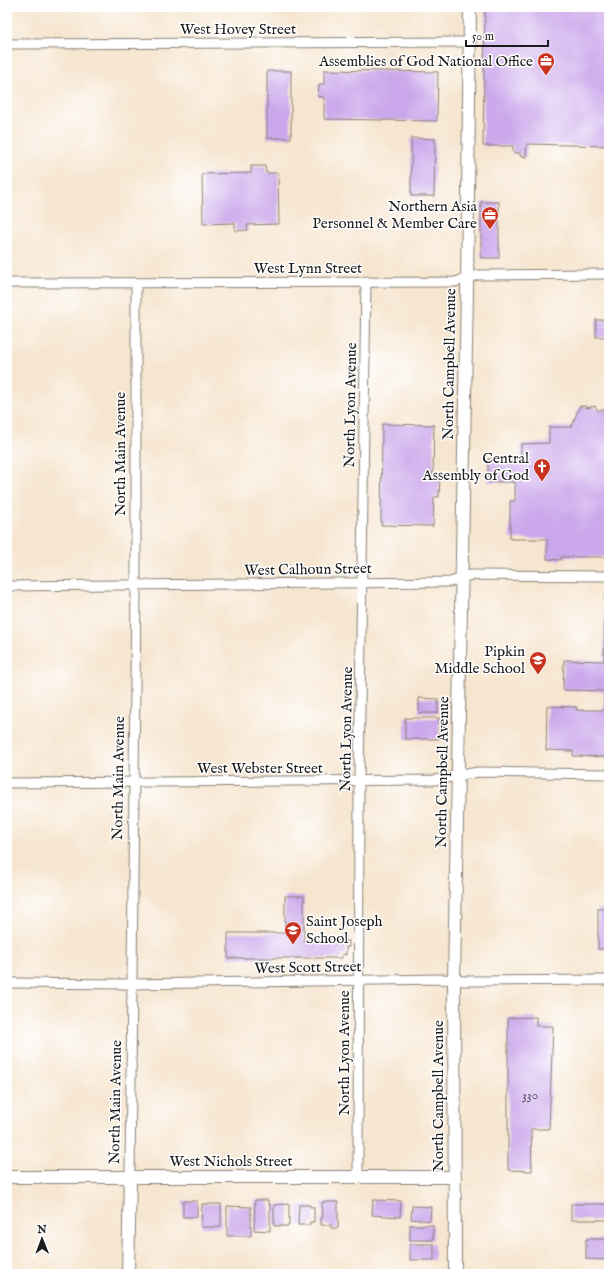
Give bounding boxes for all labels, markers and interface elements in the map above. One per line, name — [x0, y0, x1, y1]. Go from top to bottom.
street label: West Hovey Street — [180, 20, 296, 39]
scale bar — [466, 22, 548, 48]
text: 50 m — [472, 29, 494, 44]
office icon: Assemblies of God National Office — [536, 51, 556, 76]
place label: Assemblies of God National Office — [318, 52, 533, 71]
place label: Northern Asia Personnel & Member Care — [312, 197, 478, 233]
office icon: Northern Asia Personnel & Member Care — [480, 205, 500, 230]
street label: West Lynn Street — [254, 259, 362, 278]
street label: North Campbell Avenue — [439, 288, 460, 440]
street label: North Lyon Avenue — [340, 342, 361, 468]
street label: North Main Avenue — [111, 392, 130, 516]
place label: Central Assembly of God — [422, 449, 530, 485]
church icon: Central Assembly of God — [532, 457, 552, 482]
street label: West Calhoun Street — [244, 559, 372, 580]
place label: Pipkin Middle School — [434, 642, 526, 678]
school or university icon: Pipkin Middle School — [528, 650, 548, 675]
street label: North Lyon Avenue — [336, 666, 357, 792]
street label: North Campbell Avenue — [432, 696, 453, 848]
street label: North Main Avenue — [108, 716, 129, 840]
street label: West Webster Street — [197, 759, 323, 778]
place label: Saint Joseph School — [306, 912, 383, 948]
school or university icon: Saint Joseph School — [283, 920, 303, 945]
street label: West Scott Street — [254, 957, 362, 978]
street label: North Lyon Avenue — [335, 990, 354, 1116]
street label: North Campbell Avenue — [429, 1020, 448, 1172]
street label: North Main Avenue — [105, 1040, 126, 1164]
house number: 330 — [522, 1087, 538, 1104]
street label: West Nichols Street — [169, 1152, 293, 1171]
north arrow — [22, 1219, 62, 1259]
text: N — [36, 1223, 47, 1237]

